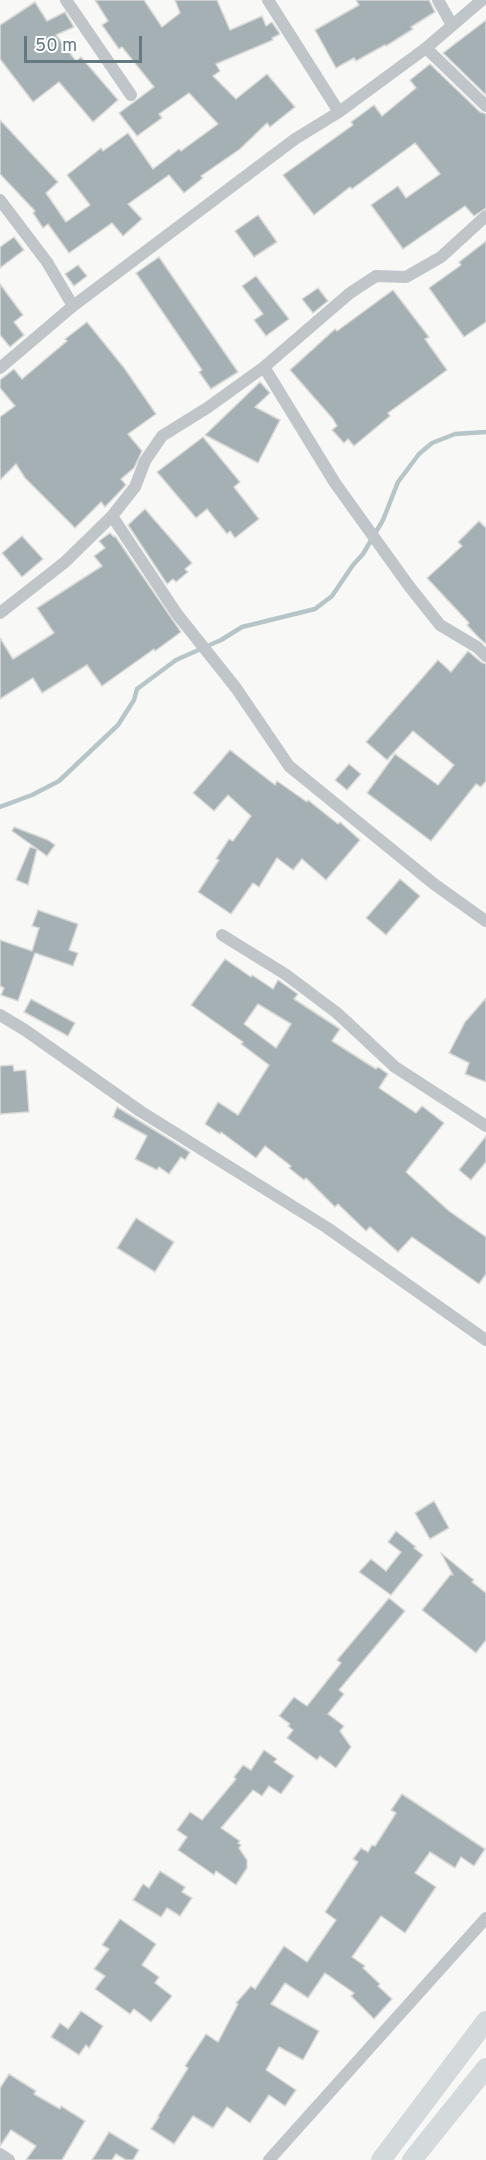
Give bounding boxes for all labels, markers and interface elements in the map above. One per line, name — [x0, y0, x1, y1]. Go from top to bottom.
scale bar — [27, 24, 146, 62]
text: 50 m — [35, 35, 77, 58]

